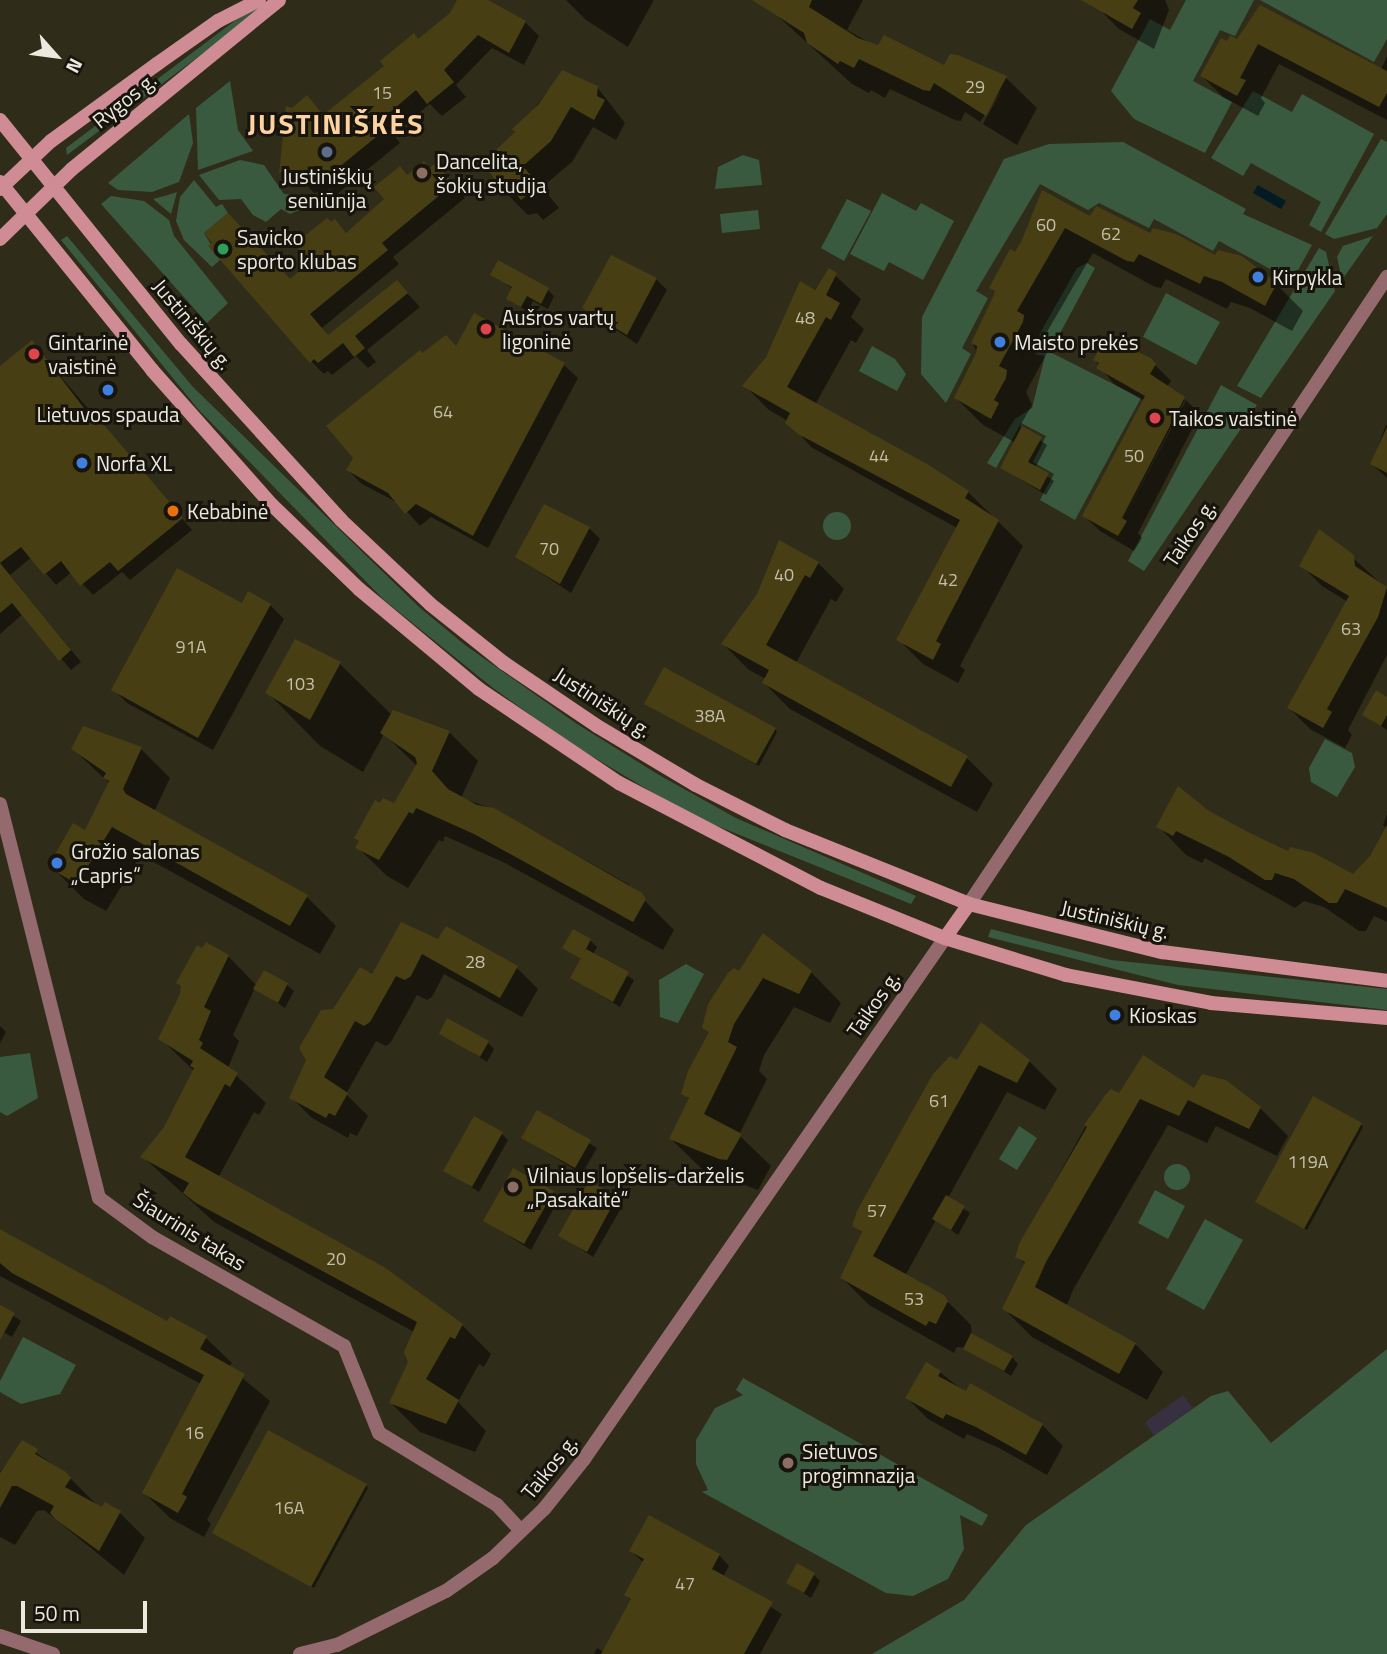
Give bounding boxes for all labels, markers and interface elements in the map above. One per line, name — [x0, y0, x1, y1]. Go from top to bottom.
north arrow — [21, 21, 91, 91]
text: N — [59, 53, 91, 79]
street label: Rygos g. — [87, 67, 161, 133]
house number: 29 — [965, 76, 985, 98]
house number: 15 — [372, 82, 392, 104]
district label: JUSTINIŠKĖS — [249, 107, 423, 141]
marker: Justiniškių seniūnija — [319, 144, 335, 160]
place label: Dancelita, šokių studija — [436, 148, 546, 198]
place label: Justiniškių seniūnija — [282, 163, 372, 213]
marker: Dancelita, šokių studija — [414, 165, 430, 181]
house number: 60 — [1036, 214, 1056, 236]
house number: 62 — [1101, 223, 1121, 245]
place label: Savicko sporto klubas — [237, 224, 357, 274]
marker: Savicko sporto klubas — [215, 241, 231, 257]
place label: Kirpykla — [1272, 264, 1342, 290]
marker: Kirpykla — [1250, 269, 1266, 285]
street label: Justiniškių g. — [148, 274, 238, 374]
place label: Aušros vartų ligoninė — [502, 304, 614, 354]
house number: 48 — [795, 307, 815, 329]
marker: Aušros vartų ligoninė — [476, 319, 496, 339]
place label: Gintarinė vaistinė — [48, 329, 128, 379]
place label: Maisto prekės — [1014, 329, 1138, 355]
marker: Maisto prekės — [992, 334, 1008, 350]
marker: Gintarinė vaistinė — [26, 346, 42, 362]
marker: Lietuvos spauda — [100, 382, 116, 398]
place label: Lietuvos spauda — [36, 401, 180, 427]
house number: 64 — [433, 401, 453, 423]
place label: Taikos vaistinė — [1169, 405, 1297, 431]
marker: Taikos vaistinė — [1147, 410, 1163, 426]
house number: 44 — [869, 445, 889, 467]
house number: 50 — [1124, 445, 1144, 467]
place label: Norfa XL — [96, 450, 172, 476]
marker: Norfa XL — [74, 455, 90, 471]
street label: Taikos g. — [1158, 495, 1220, 571]
place label: Kebabinė — [187, 498, 268, 524]
marker: Kebabinė — [165, 503, 181, 519]
house number: 70 — [539, 538, 559, 560]
house number: 40 — [774, 564, 794, 586]
house number: 42 — [938, 569, 958, 591]
house number: 63 — [1341, 618, 1361, 640]
house number: 91A — [176, 636, 206, 658]
street label: Justiniškių g. — [550, 661, 656, 743]
house number: 103 — [285, 673, 315, 695]
house number: 38A — [695, 705, 725, 727]
place label: Grožio salonas „Capris“ — [71, 838, 200, 888]
marker: Grožio salonas „Capris“ — [49, 855, 65, 871]
street label: Justiniškių g. — [1058, 894, 1172, 944]
house number: 28 — [465, 951, 485, 973]
street label: Taikos g. — [841, 966, 905, 1042]
place label: Kioskas — [1129, 1002, 1197, 1028]
marker: Kioskas — [1107, 1007, 1123, 1023]
house number: 61 — [929, 1090, 949, 1112]
house number: 119A — [1288, 1151, 1328, 1173]
place label: Vilniaus lopšelis-darželis „Pasakaitė“ — [527, 1162, 744, 1212]
marker: Vilniaus lopšelis-darželis „Pasakaitė“ — [505, 1179, 521, 1195]
street label: Šiaurinis takas — [129, 1186, 251, 1276]
house number: 57 — [867, 1200, 887, 1222]
house number: 20 — [326, 1248, 346, 1270]
house number: 53 — [904, 1288, 924, 1310]
house number: 16 — [184, 1422, 204, 1444]
street label: Taikos g. — [516, 1430, 582, 1504]
place label: Sietuvos progimnazija — [802, 1438, 915, 1488]
marker: Sietuvos progimnazija — [780, 1455, 796, 1471]
house number: 16A — [274, 1497, 304, 1519]
house number: 47 — [675, 1573, 695, 1595]
scale bar — [24, 1588, 150, 1632]
text: 50 m — [34, 1597, 80, 1629]

